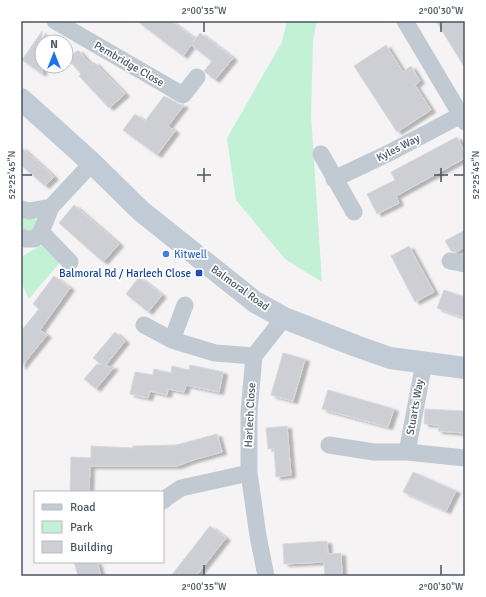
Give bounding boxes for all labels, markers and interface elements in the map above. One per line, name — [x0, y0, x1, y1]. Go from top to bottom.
text: 2°00'35"W — [181, 5, 227, 17]
text: 2°00'30"W — [418, 5, 464, 17]
north arrow — [34, 34, 74, 74]
text: N — [50, 38, 58, 51]
street label: Pembridge Close — [92, 39, 166, 89]
street label: Kyles Way — [374, 131, 423, 164]
text: 52°25'45"N — [6, 151, 18, 199]
text: 52°25'45"N — [470, 151, 482, 199]
place label: Kitwell — [174, 248, 207, 261]
marker: Kitwell — [161, 249, 171, 259]
street label: Balmoral Road — [208, 263, 272, 314]
place label: Balmoral Rd / Harlech Close — [59, 267, 191, 280]
marker: Balmoral Rd / Harlech Close — [194, 268, 204, 278]
street label: Stuarts Way — [404, 377, 426, 436]
street label: Harlech Close — [242, 382, 258, 448]
legend — [34, 491, 164, 563]
text: Road — [70, 500, 96, 515]
text: Park — [70, 520, 93, 535]
text: Building — [70, 540, 113, 555]
text: 2°00'35"W — [181, 581, 227, 593]
text: 2°00'30"W — [418, 581, 464, 593]

